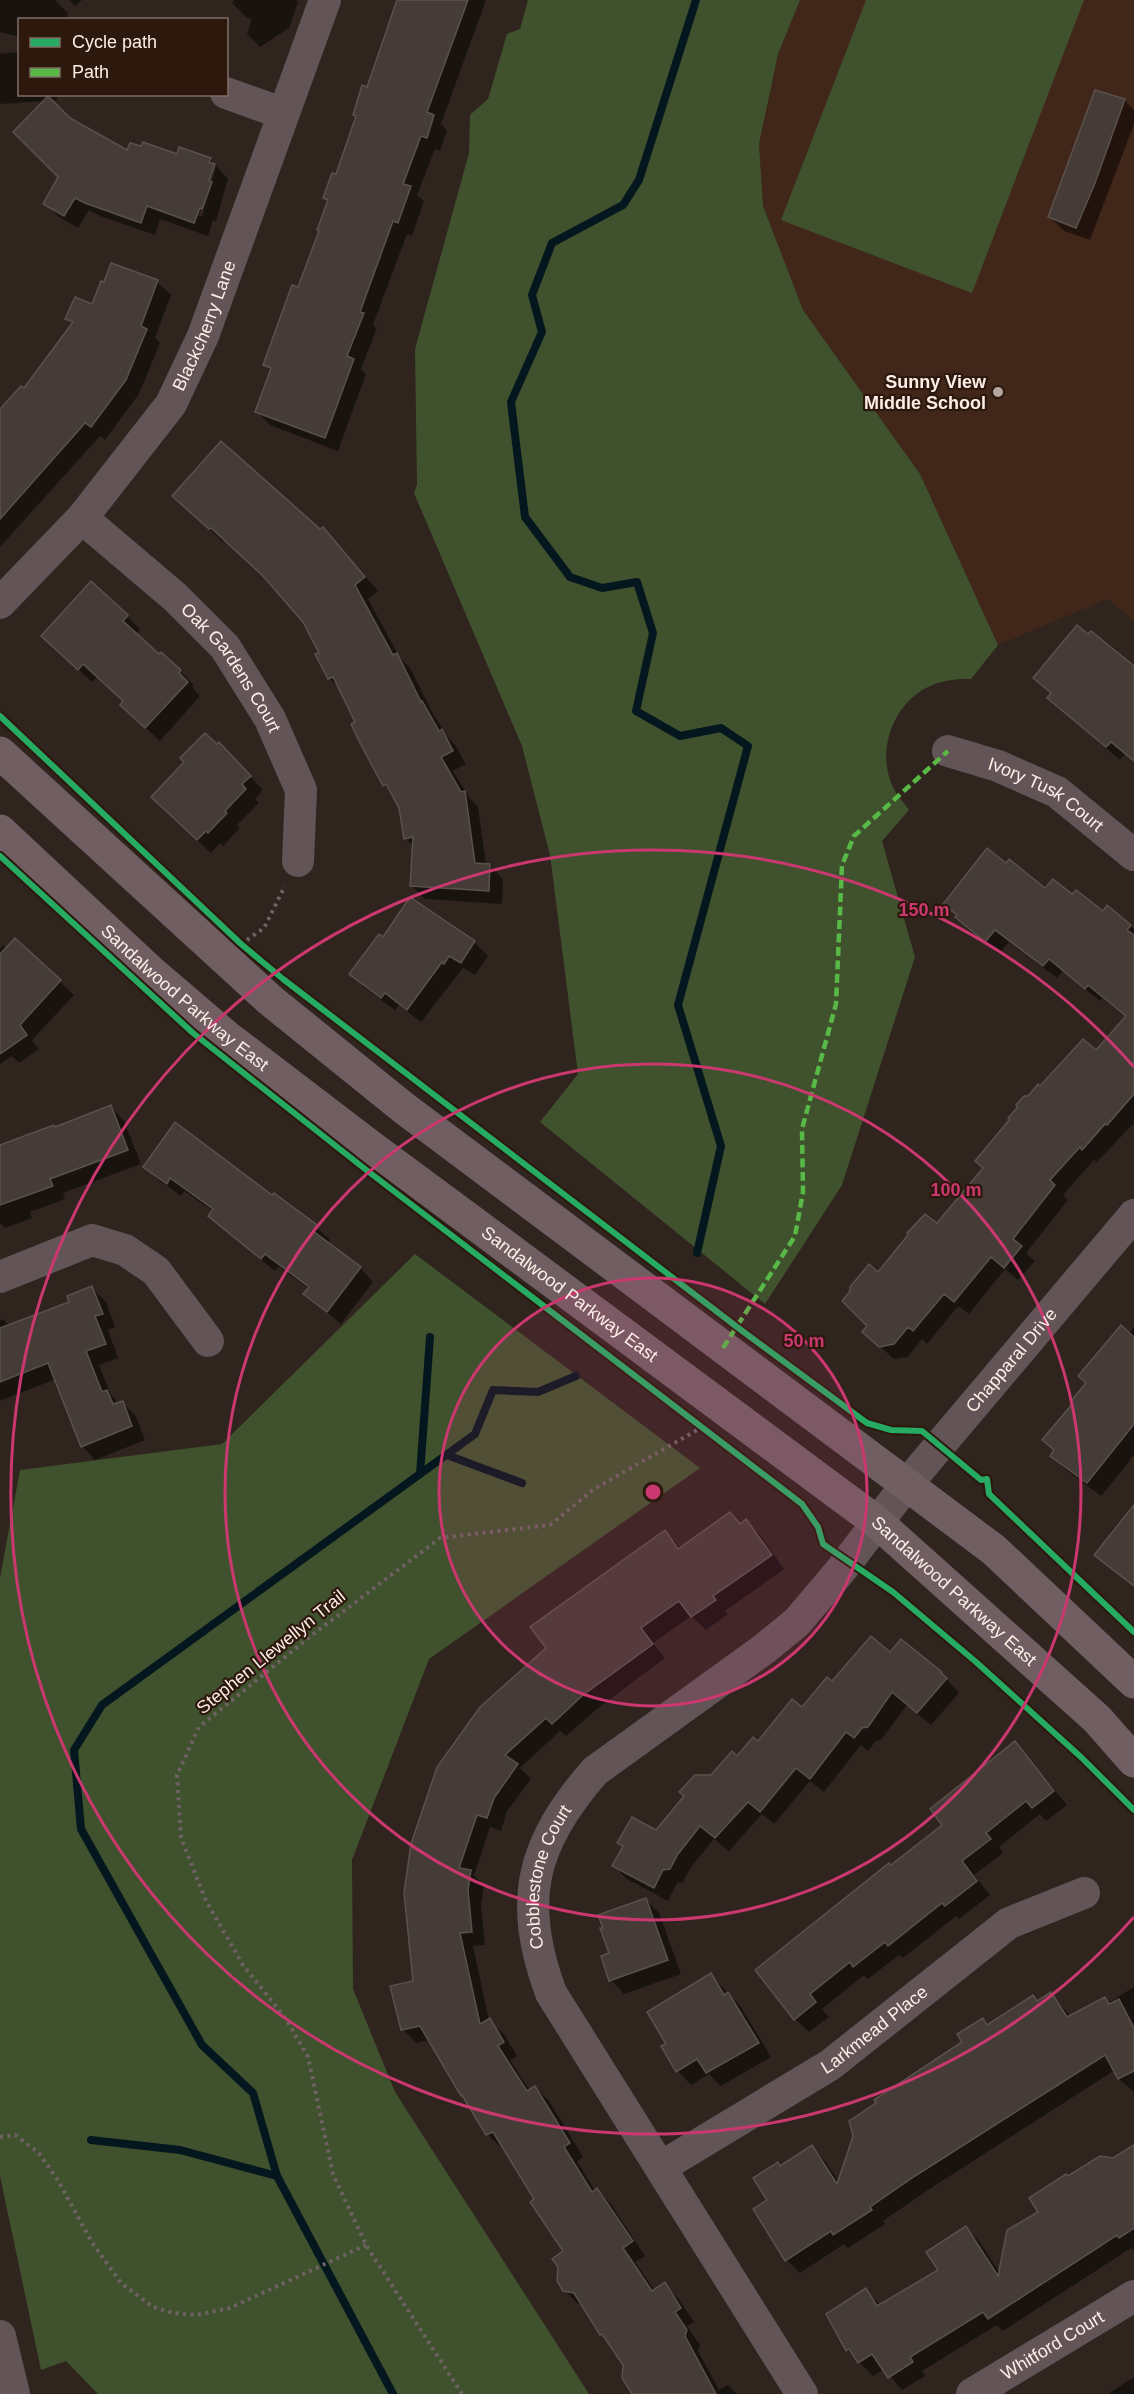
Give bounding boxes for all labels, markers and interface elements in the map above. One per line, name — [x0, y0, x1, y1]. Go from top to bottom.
legend — [18, 18, 228, 96]
text: Cycle path — [72, 32, 157, 52]
text: Path — [72, 62, 109, 82]
street label: Blackcherry Lane — [169, 258, 240, 394]
place label: Sunny View Middle School — [864, 372, 987, 413]
marker: Sunny View Middle School — [991, 385, 1005, 399]
street label: Oak Gardens Court — [177, 599, 285, 735]
street label: Ivory Tusk Court — [986, 754, 1107, 836]
text: 150 m — [898, 900, 950, 920]
street label: Sandalwood Parkway East — [97, 920, 272, 1075]
text: 100 m — [930, 1180, 982, 1200]
street label: Sandalwood Parkway East — [478, 1222, 662, 1366]
street label: Chapparal Drive — [962, 1304, 1061, 1416]
text: 50 m — [783, 1331, 825, 1351]
centre of rings — [643, 1482, 663, 1502]
street label: Sandalwood Parkway East — [868, 1512, 1040, 1670]
street label: Stephen Llewellyn Trail — [193, 1586, 349, 1718]
street label: Cobblestone Court — [523, 1801, 575, 1951]
street label: Larkmead Place — [818, 1982, 932, 2078]
street label: Whitford Court — [998, 2307, 1107, 2384]

